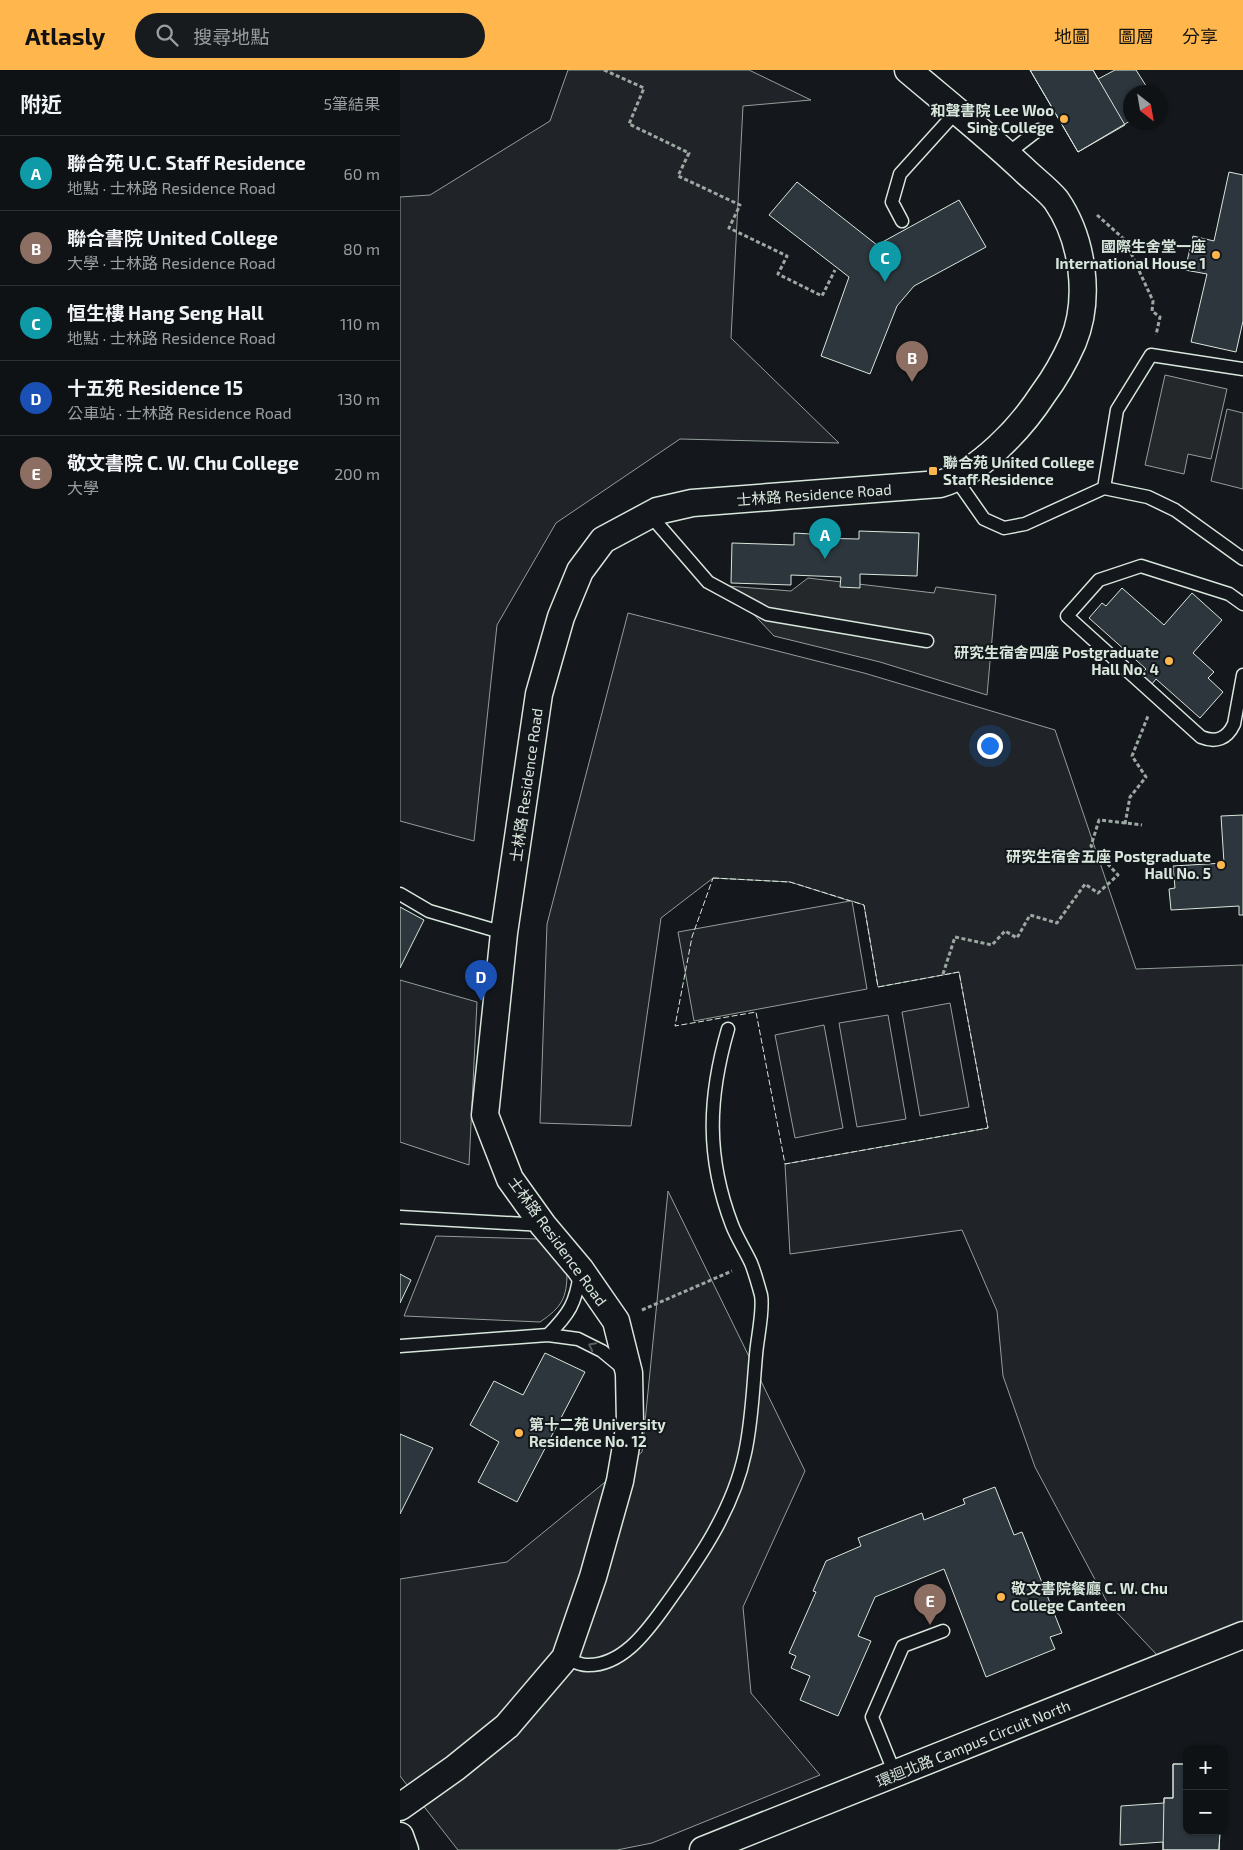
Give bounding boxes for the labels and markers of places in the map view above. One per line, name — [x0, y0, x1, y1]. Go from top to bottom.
place label: 和聲書院 Lee Woo Sing College — [931, 101, 1054, 136]
marker: 和聲書院 Lee Woo Sing College — [1058, 113, 1070, 125]
place label: 國際生舍堂一座 International House 1 — [1055, 237, 1206, 272]
pin: C — [869, 241, 901, 282]
marker: 國際生舍堂一座 International House 1 — [1210, 249, 1222, 261]
pin: B — [896, 341, 928, 382]
place label: 聯合苑 United College Staff Residence — [943, 453, 1095, 488]
marker: 聯合苑 United College Staff Residence — [927, 465, 939, 477]
pin: A — [809, 518, 841, 559]
place label: 研究生宿舍四座 Postgraduate Hall No. 4 — [954, 643, 1159, 678]
marker: 研究生宿舍四座 Postgraduate Hall No. 4 — [1163, 655, 1175, 667]
place label: 研究生宿舍五座 Postgraduate Hall No. 5 — [1006, 847, 1211, 882]
marker: 研究生宿舍五座 Postgraduate Hall No. 5 — [1215, 859, 1227, 871]
pin: D — [465, 960, 497, 1001]
place label: 第十二苑 University Residence No. 12 — [529, 1415, 666, 1450]
marker: 第十二苑 University Residence No. 12 — [513, 1427, 525, 1439]
place label: 敬文書院餐廳 C. W. Chu College Canteen — [1011, 1579, 1168, 1614]
pin: E — [914, 1584, 946, 1625]
marker: 敬文書院餐廳 C. W. Chu College Canteen — [995, 1591, 1007, 1603]

